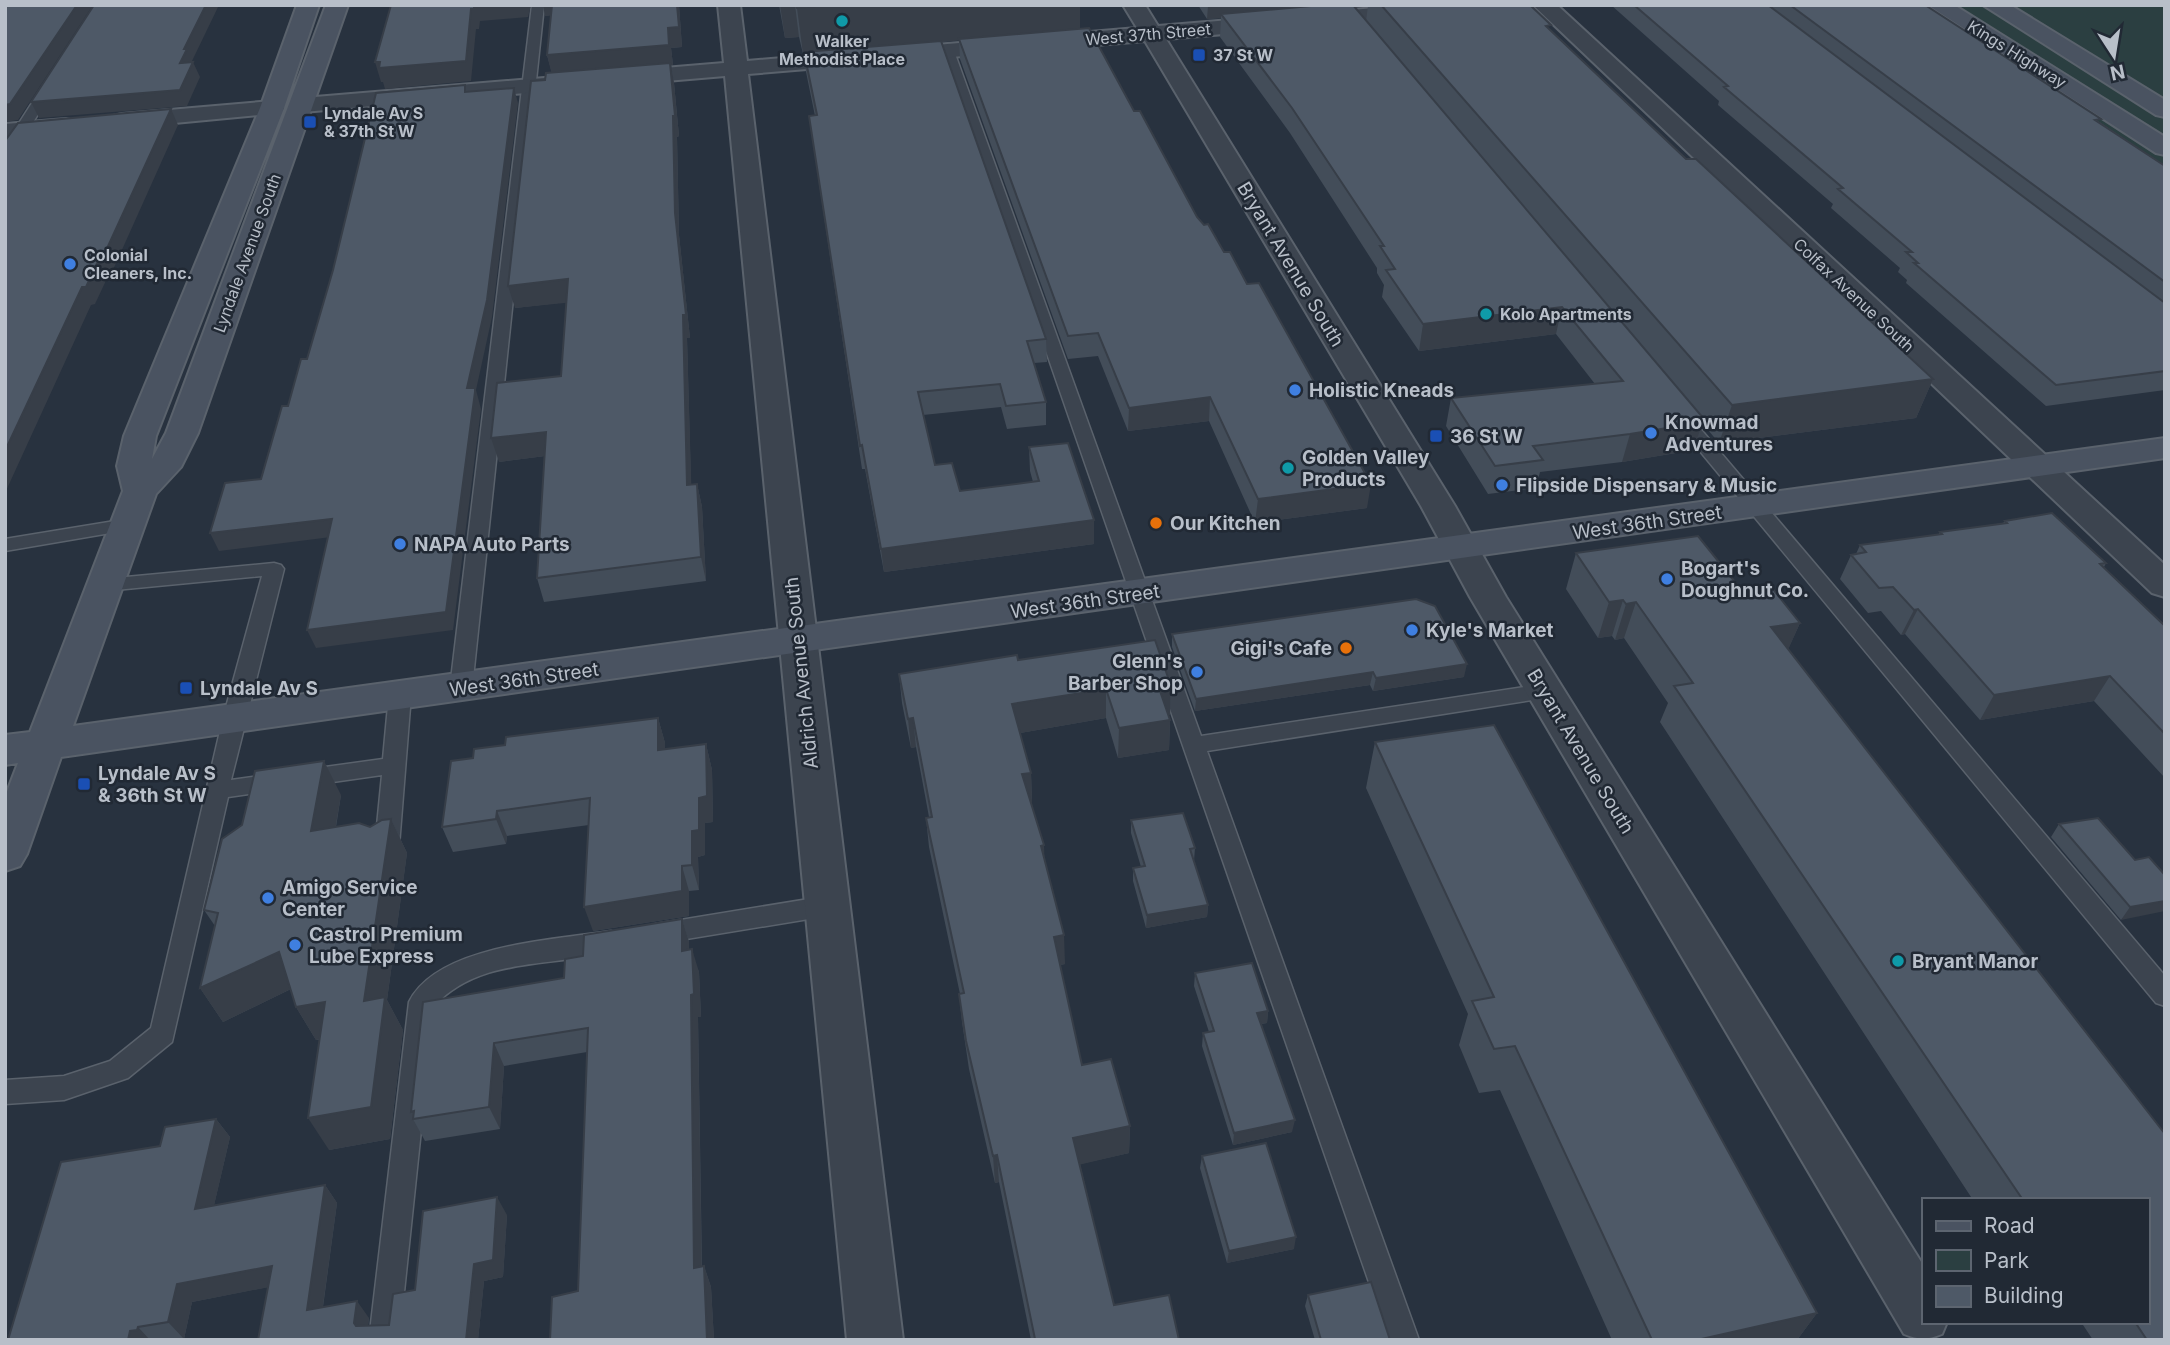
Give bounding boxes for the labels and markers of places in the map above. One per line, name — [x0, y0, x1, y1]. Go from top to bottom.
marker: Walker Methodist Place — [834, 13, 850, 29]
place label: Walker Methodist Place — [779, 31, 905, 69]
place label: 37 St W — [1213, 45, 1274, 65]
marker: 37 St W — [1191, 47, 1207, 63]
place label: Lyndale Av S & 37th St W — [324, 103, 423, 141]
marker: Lyndale Av S & 37th St W — [302, 114, 318, 130]
place label: Colonial Cleaners, Inc. — [84, 245, 192, 283]
marker: Colonial Cleaners, Inc. — [62, 256, 78, 272]
place label: Kolo Apartments — [1500, 304, 1632, 324]
marker: Kolo Apartments — [1478, 306, 1494, 322]
place label: Holistic Kneads — [1309, 379, 1454, 402]
marker: Holistic Kneads — [1287, 382, 1303, 398]
place label: Knowmad Adventures — [1665, 411, 1773, 456]
place label: 36 St W — [1450, 425, 1523, 448]
marker: Knowmad Adventures — [1643, 425, 1659, 441]
marker: 36 St W — [1428, 428, 1444, 444]
place label: Golden Valley Products — [1302, 446, 1430, 491]
marker: Golden Valley Products — [1280, 460, 1296, 476]
place label: Flipside Dispensary & Music — [1516, 474, 1777, 497]
marker: Flipside Dispensary & Music — [1494, 477, 1510, 493]
place label: Our Kitchen — [1170, 512, 1281, 535]
marker: Our Kitchen — [1148, 515, 1164, 531]
place label: NAPA Auto Parts — [414, 533, 570, 556]
marker: NAPA Auto Parts — [392, 536, 408, 552]
place label: Bogart's Doughnut Co. — [1681, 557, 1809, 602]
marker: Bogart's Doughnut Co. — [1659, 571, 1675, 587]
place label: Kyle's Market — [1426, 619, 1554, 642]
marker: Kyle's Market — [1404, 622, 1420, 638]
place label: Gigi's Cafe — [1230, 637, 1332, 660]
marker: Gigi's Cafe — [1338, 640, 1354, 656]
place label: Glenn's Barber Shop — [1068, 650, 1183, 695]
marker: Glenn's Barber Shop — [1189, 664, 1205, 680]
place label: Lyndale Av S — [200, 677, 318, 700]
marker: Lyndale Av S — [178, 680, 194, 696]
place label: Lyndale Av S & 36th St W — [98, 762, 216, 807]
marker: Lyndale Av S & 36th St W — [76, 776, 92, 792]
place label: Amigo Service Center — [282, 876, 418, 921]
marker: Amigo Service Center — [260, 890, 276, 906]
place label: Castrol Premium Lube Express — [309, 923, 463, 968]
marker: Castrol Premium Lube Express — [287, 937, 303, 953]
place label: Bryant Manor — [1912, 950, 2038, 973]
marker: Bryant Manor — [1890, 953, 1906, 969]

